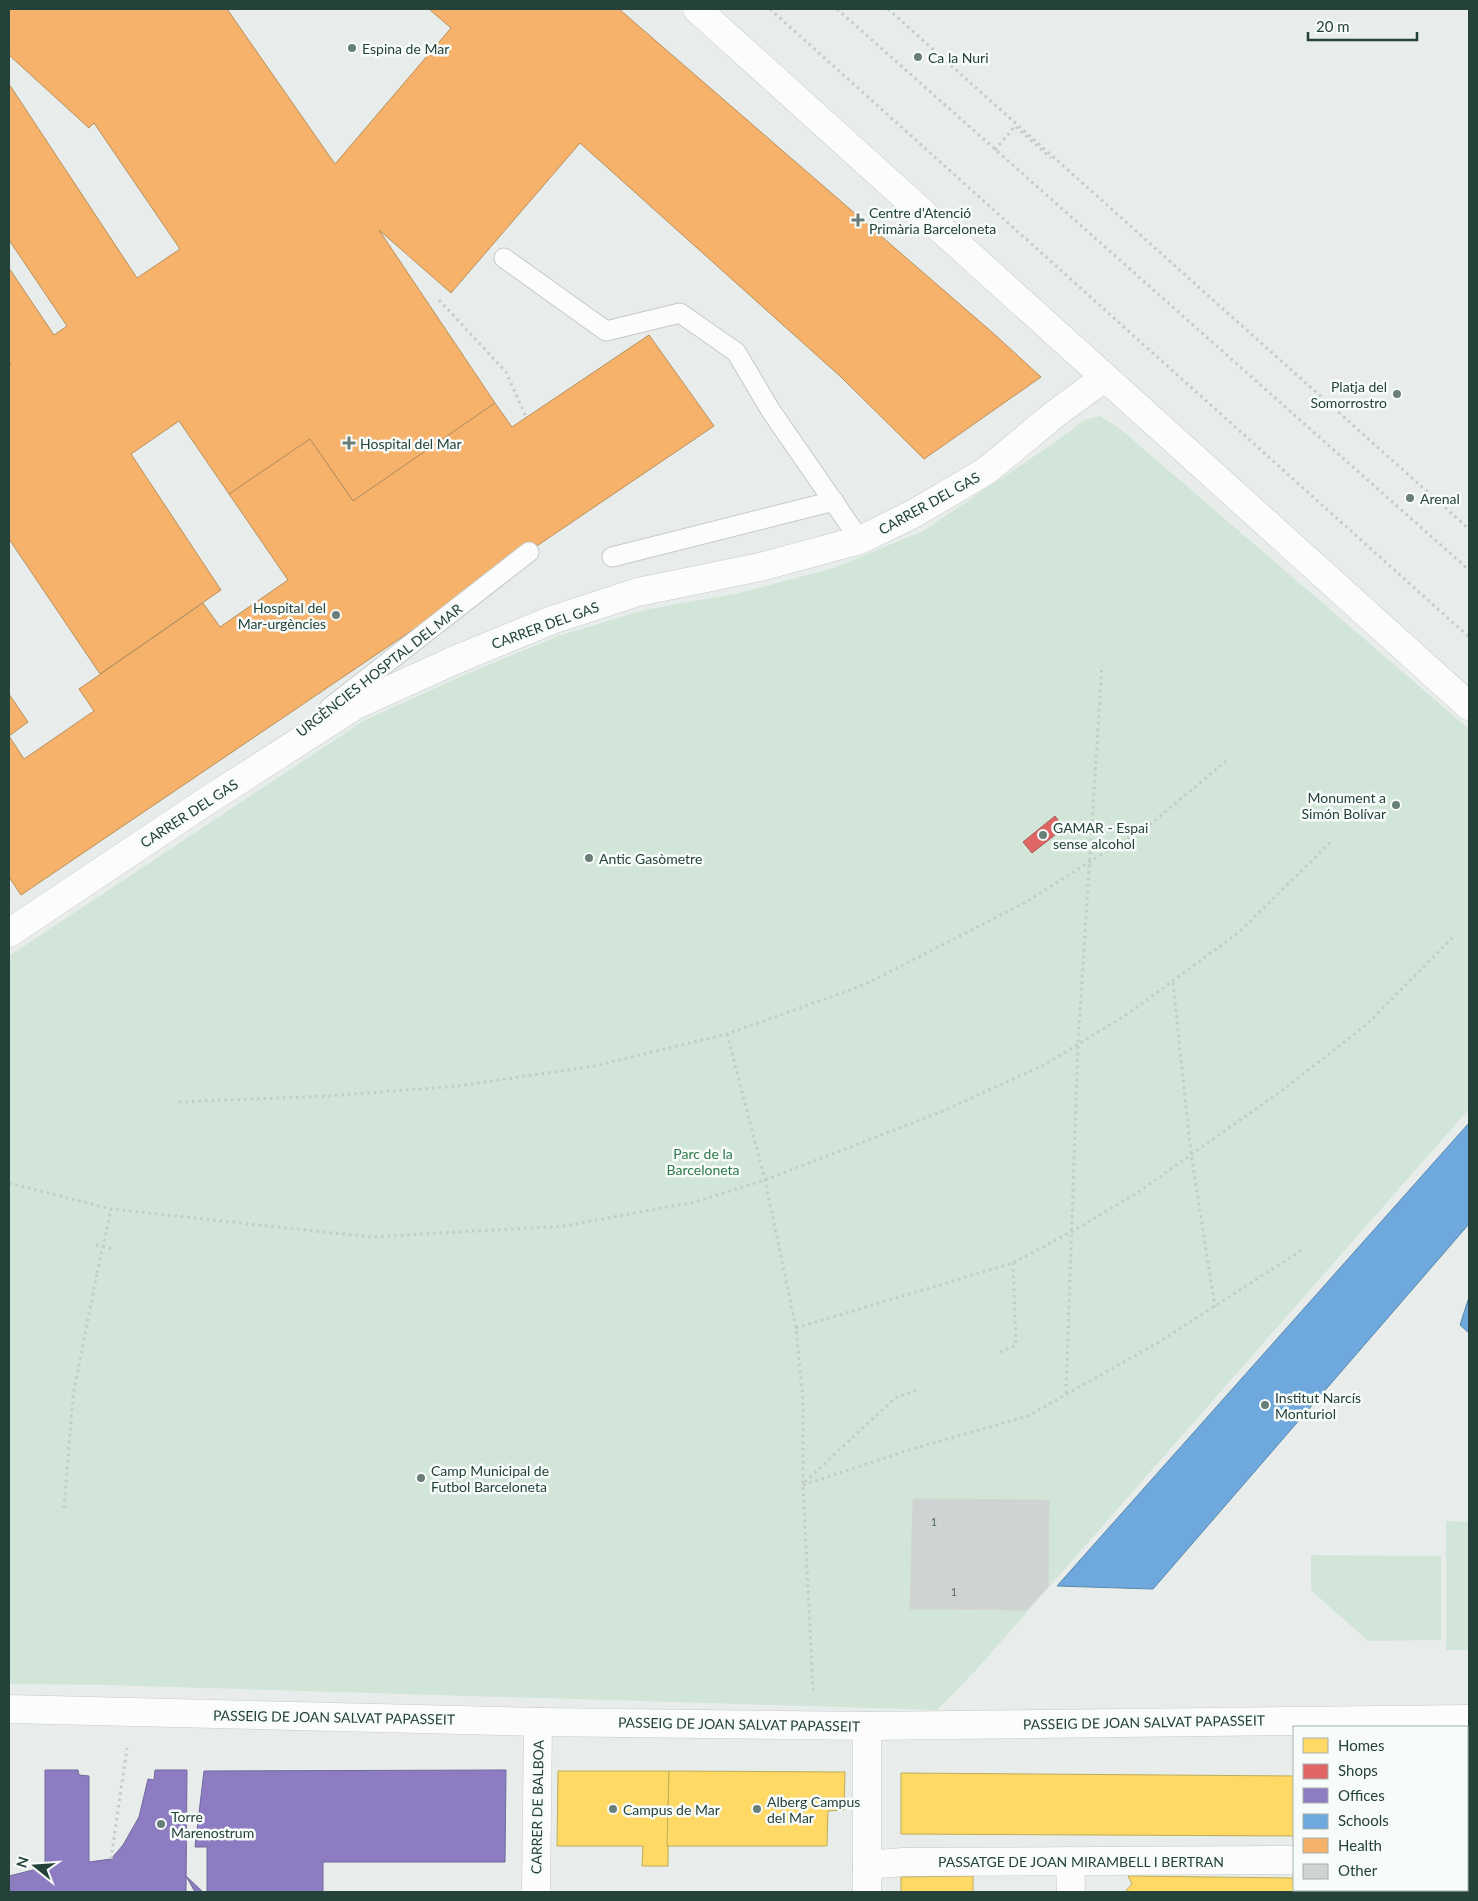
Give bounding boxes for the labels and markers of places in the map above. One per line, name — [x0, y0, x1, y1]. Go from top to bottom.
place label: Espina de Mar — [362, 40, 449, 57]
marker: Espina de Mar — [346, 42, 358, 54]
place label: Ca la Nuri — [928, 49, 989, 66]
marker: Ca la Nuri — [912, 51, 924, 63]
place label: Centre d'Atenció Primària Barceloneta — [869, 204, 996, 237]
marker: Centre d'Atenció Primària Barceloneta — [851, 213, 865, 227]
place label: Platja del Somorrostro — [1310, 378, 1387, 411]
marker: Platja del Somorrostro — [1391, 388, 1403, 400]
place label: Hospital del Mar — [360, 435, 462, 452]
marker: Hospital del Mar — [342, 436, 356, 450]
place label: Arenal — [1420, 490, 1460, 507]
marker: Arenal — [1404, 492, 1416, 504]
place label: Hospital del Mar-urgències — [238, 599, 326, 632]
marker: Hospital del Mar-urgències — [330, 609, 342, 621]
place label: Monument a Simón Bolívar — [1302, 789, 1386, 822]
marker: Monument a Simón Bolívar — [1390, 799, 1402, 811]
place label: GAMAR - Espai sense alcohol — [1053, 819, 1148, 852]
marker: GAMAR - Espai sense alcohol — [1037, 829, 1049, 841]
place label: Antic Gasòmetre — [599, 850, 702, 867]
marker: Antic Gasòmetre — [583, 852, 595, 864]
place label: Institut Narcís Monturiol — [1275, 1389, 1361, 1422]
marker: Institut Narcís Monturiol — [1259, 1399, 1271, 1411]
place label: Camp Municipal de Futbol Barceloneta — [431, 1462, 549, 1495]
marker: Camp Municipal de Futbol Barceloneta — [415, 1472, 427, 1484]
place label: Alberg Campus del Mar — [767, 1793, 860, 1826]
place label: Campus de Mar — [623, 1801, 720, 1818]
marker: Campus de Mar — [607, 1803, 619, 1815]
marker: Alberg Campus del Mar — [751, 1803, 763, 1815]
place label: Torre Marenostrum — [171, 1808, 254, 1841]
marker: Torre Marenostrum — [155, 1818, 167, 1830]

